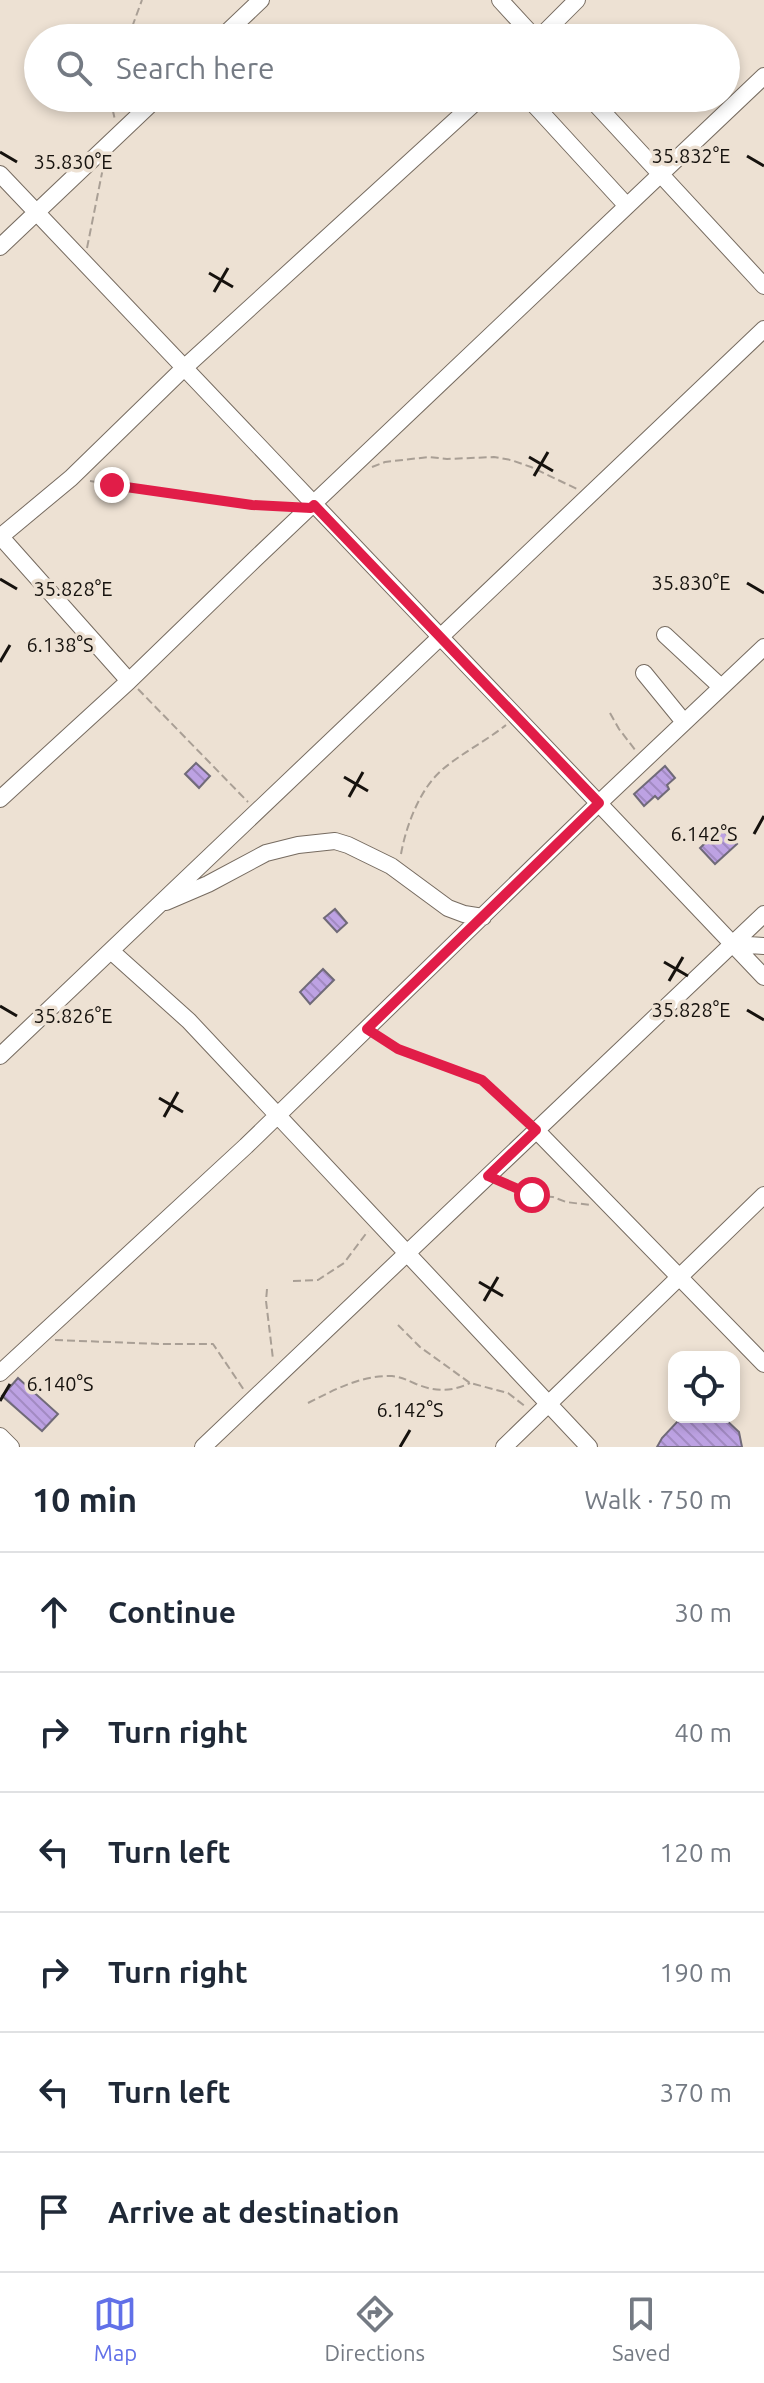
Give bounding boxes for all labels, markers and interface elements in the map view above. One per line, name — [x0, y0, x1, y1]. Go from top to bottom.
search box — [24, 24, 740, 112]
icon: search — [52, 46, 96, 90]
text: Search here — [116, 51, 275, 85]
text: 35.832°E — [652, 144, 731, 167]
text: 35.830°E — [34, 150, 113, 173]
route end — [94, 467, 130, 503]
text: 35.830°E — [652, 571, 731, 594]
text: 35.828°E — [34, 577, 113, 600]
text: 6.138°S — [27, 633, 93, 656]
text: 6.142°S — [671, 822, 737, 845]
text: 35.828°E — [652, 998, 731, 1021]
text: 35.826°E — [34, 1004, 113, 1027]
route start — [514, 1177, 550, 1213]
map controls — [668, 1351, 740, 1423]
button: locate — [668, 1351, 740, 1423]
text: 6.140°S — [27, 1372, 93, 1395]
text: 6.142°S — [377, 1398, 443, 1421]
text: 10 min — [32, 1480, 137, 1518]
text: Walk · 750 m — [584, 1485, 732, 1514]
icon: ahead — [32, 1590, 76, 1634]
text: Continue — [108, 1595, 236, 1629]
text: 30 m — [674, 1598, 732, 1627]
icon: right — [32, 1710, 76, 1754]
text: Turn right — [108, 1715, 248, 1749]
text: 40 m — [674, 1718, 732, 1747]
icon: left — [32, 1830, 76, 1874]
text: Turn left — [108, 1835, 230, 1869]
text: 120 m — [660, 1838, 732, 1867]
icon: right — [32, 1950, 76, 1994]
text: Turn right — [108, 1955, 248, 1989]
text: 190 m — [660, 1958, 732, 1987]
icon: left — [32, 2070, 76, 2114]
text: Turn left — [108, 2075, 230, 2109]
text: 370 m — [660, 2078, 732, 2107]
icon: arrive — [32, 2190, 76, 2234]
text: Arrive at destination — [108, 2195, 400, 2229]
tab: Map — [93, 2292, 137, 2365]
tab: Directions — [324, 2292, 425, 2365]
tab: Saved — [612, 2292, 671, 2365]

